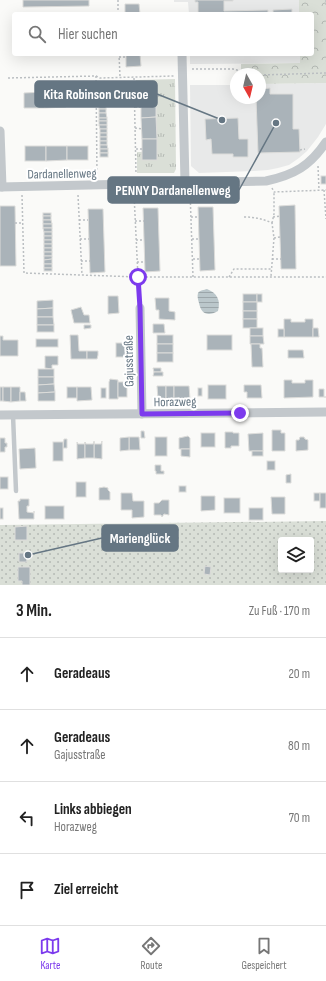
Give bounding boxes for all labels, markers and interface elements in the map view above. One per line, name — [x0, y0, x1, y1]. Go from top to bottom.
search box — [12, 12, 314, 56]
icon: search — [26, 23, 48, 45]
text: Hier suchen — [58, 25, 118, 44]
north arrow — [230, 68, 266, 104]
callout: Kita Robinson Crusoe — [35, 81, 157, 107]
text: Kita Robinson Crusoe — [43, 86, 149, 103]
street label: Dardanellenweg — [27, 165, 97, 183]
callout: PENNY Dardanellenweg — [108, 177, 239, 203]
text: PENNY Dardanellenweg — [115, 182, 231, 199]
route start — [129, 268, 147, 286]
street label: Gajusstraße — [121, 335, 137, 387]
street label: Horazweg — [153, 394, 197, 410]
route end — [231, 404, 249, 422]
callout: Marienglück — [102, 525, 178, 551]
text: Marienglück — [110, 530, 170, 547]
map controls — [278, 537, 314, 573]
button: layers — [278, 537, 314, 573]
text: 3 Min. — [16, 601, 52, 621]
text: Zu Fuß · 170 m — [249, 603, 310, 619]
icon: ahead — [16, 663, 38, 685]
text: Geradeaus — [54, 664, 110, 683]
text: 20 m — [288, 666, 310, 682]
text: Geradeaus — [54, 728, 110, 747]
icon: ahead — [16, 735, 38, 757]
text: 80 m — [288, 738, 310, 754]
text: Gajusstraße — [54, 747, 106, 763]
text: Links abbiegen — [54, 800, 132, 819]
icon: left — [16, 807, 38, 829]
text: 70 m — [289, 810, 310, 826]
text: Horazweg — [54, 819, 97, 835]
icon: arrive — [16, 879, 38, 901]
text: Ziel erreicht — [54, 880, 118, 899]
tab: Karte — [39, 935, 61, 972]
tab: Route — [140, 935, 162, 972]
tab: Gespeichert — [241, 935, 287, 972]

